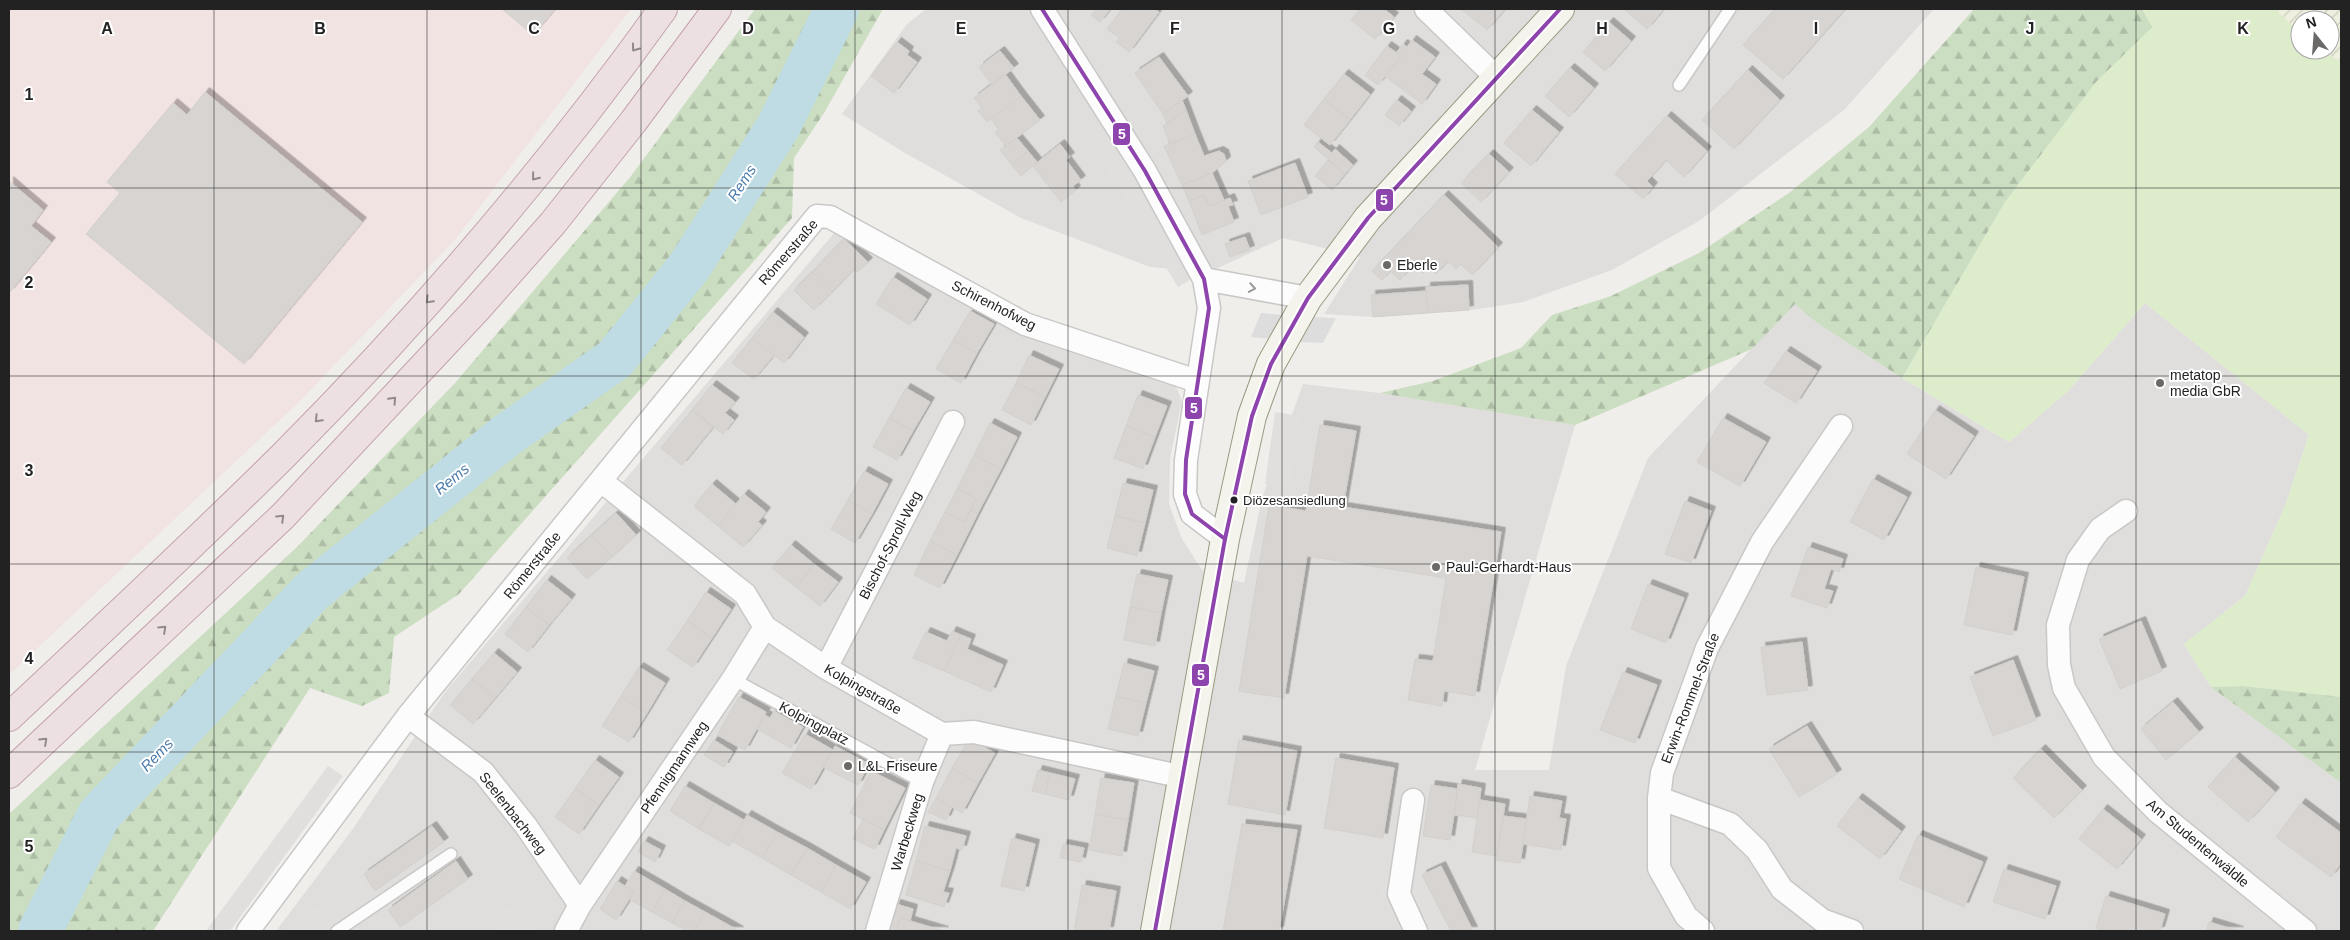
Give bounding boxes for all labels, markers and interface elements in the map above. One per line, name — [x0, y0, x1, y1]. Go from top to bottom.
north arrow — [2290, 10, 2340, 60]
text: N — [2304, 13, 2318, 32]
text: A — [101, 20, 113, 37]
text: B — [314, 20, 326, 37]
text: C — [528, 20, 540, 37]
text: D — [742, 20, 754, 37]
text: E — [956, 20, 967, 37]
text: F — [1170, 20, 1180, 37]
text: G — [1383, 20, 1395, 37]
text: H — [1596, 20, 1608, 37]
text: I — [1814, 20, 1818, 37]
text: J — [2026, 20, 2034, 37]
text: K — [2237, 20, 2249, 37]
one-way arrow — [632, 42, 641, 52]
text: 1 — [25, 86, 34, 103]
line badge: 5 — [1112, 122, 1131, 146]
text: 5 — [1118, 126, 1126, 142]
water label: Rems — [724, 161, 760, 204]
one-way arrow — [533, 171, 541, 180]
line badge: 5 — [1375, 188, 1394, 212]
text: 5 — [1380, 192, 1388, 208]
street label: Römerstraße — [755, 216, 821, 288]
place label: Eberle — [1397, 257, 1438, 273]
marker: Eberle — [1381, 259, 1393, 271]
text: 2 — [25, 274, 34, 291]
street label: Schirenhofweg — [949, 277, 1039, 333]
one-way arrow — [1248, 282, 1257, 292]
one-way arrow — [426, 294, 435, 303]
place label: metatop media GbR — [2170, 367, 2241, 399]
marker: metatop media GbR — [2154, 377, 2166, 389]
one-way arrow — [387, 396, 396, 405]
line badge: 5 — [1184, 396, 1203, 420]
text: 5 — [1190, 400, 1198, 416]
one-way arrow — [315, 413, 324, 422]
water label: Rems — [431, 459, 473, 498]
text: 3 — [25, 462, 34, 479]
street label: Bischof-Sproll-Weg — [856, 488, 924, 602]
place label: Diözesansiedlung — [1243, 493, 1346, 508]
marker: Diözesansiedlung — [1229, 495, 1239, 505]
one-way arrow — [275, 514, 284, 523]
street label: Römerstraße — [500, 528, 564, 602]
place label: Paul-Gerhardt-Haus — [1446, 559, 1571, 575]
marker: Paul-Gerhardt-Haus — [1430, 561, 1442, 573]
one-way arrow — [157, 626, 166, 635]
street label: Erwin-Rommel-Straße — [1658, 630, 1722, 766]
text: 4 — [25, 650, 34, 667]
street label: Kolpingstraße — [822, 660, 905, 718]
line badge: 5 — [1191, 663, 1210, 687]
text: 5 — [1197, 667, 1205, 683]
street label: Kolpingplatz — [777, 698, 851, 748]
street label: Pfennigmannweg — [637, 718, 711, 816]
water label: Rems — [137, 734, 177, 775]
one-way arrow — [39, 737, 48, 746]
place label: L&L Friseure — [858, 758, 938, 774]
marker: L&L Friseure — [842, 760, 854, 772]
street label: Seelenbachweg — [476, 769, 550, 857]
street label: Warbeckweg — [888, 791, 926, 873]
street label: Am Studentenwäldle — [2144, 796, 2252, 891]
text: 5 — [25, 838, 34, 855]

